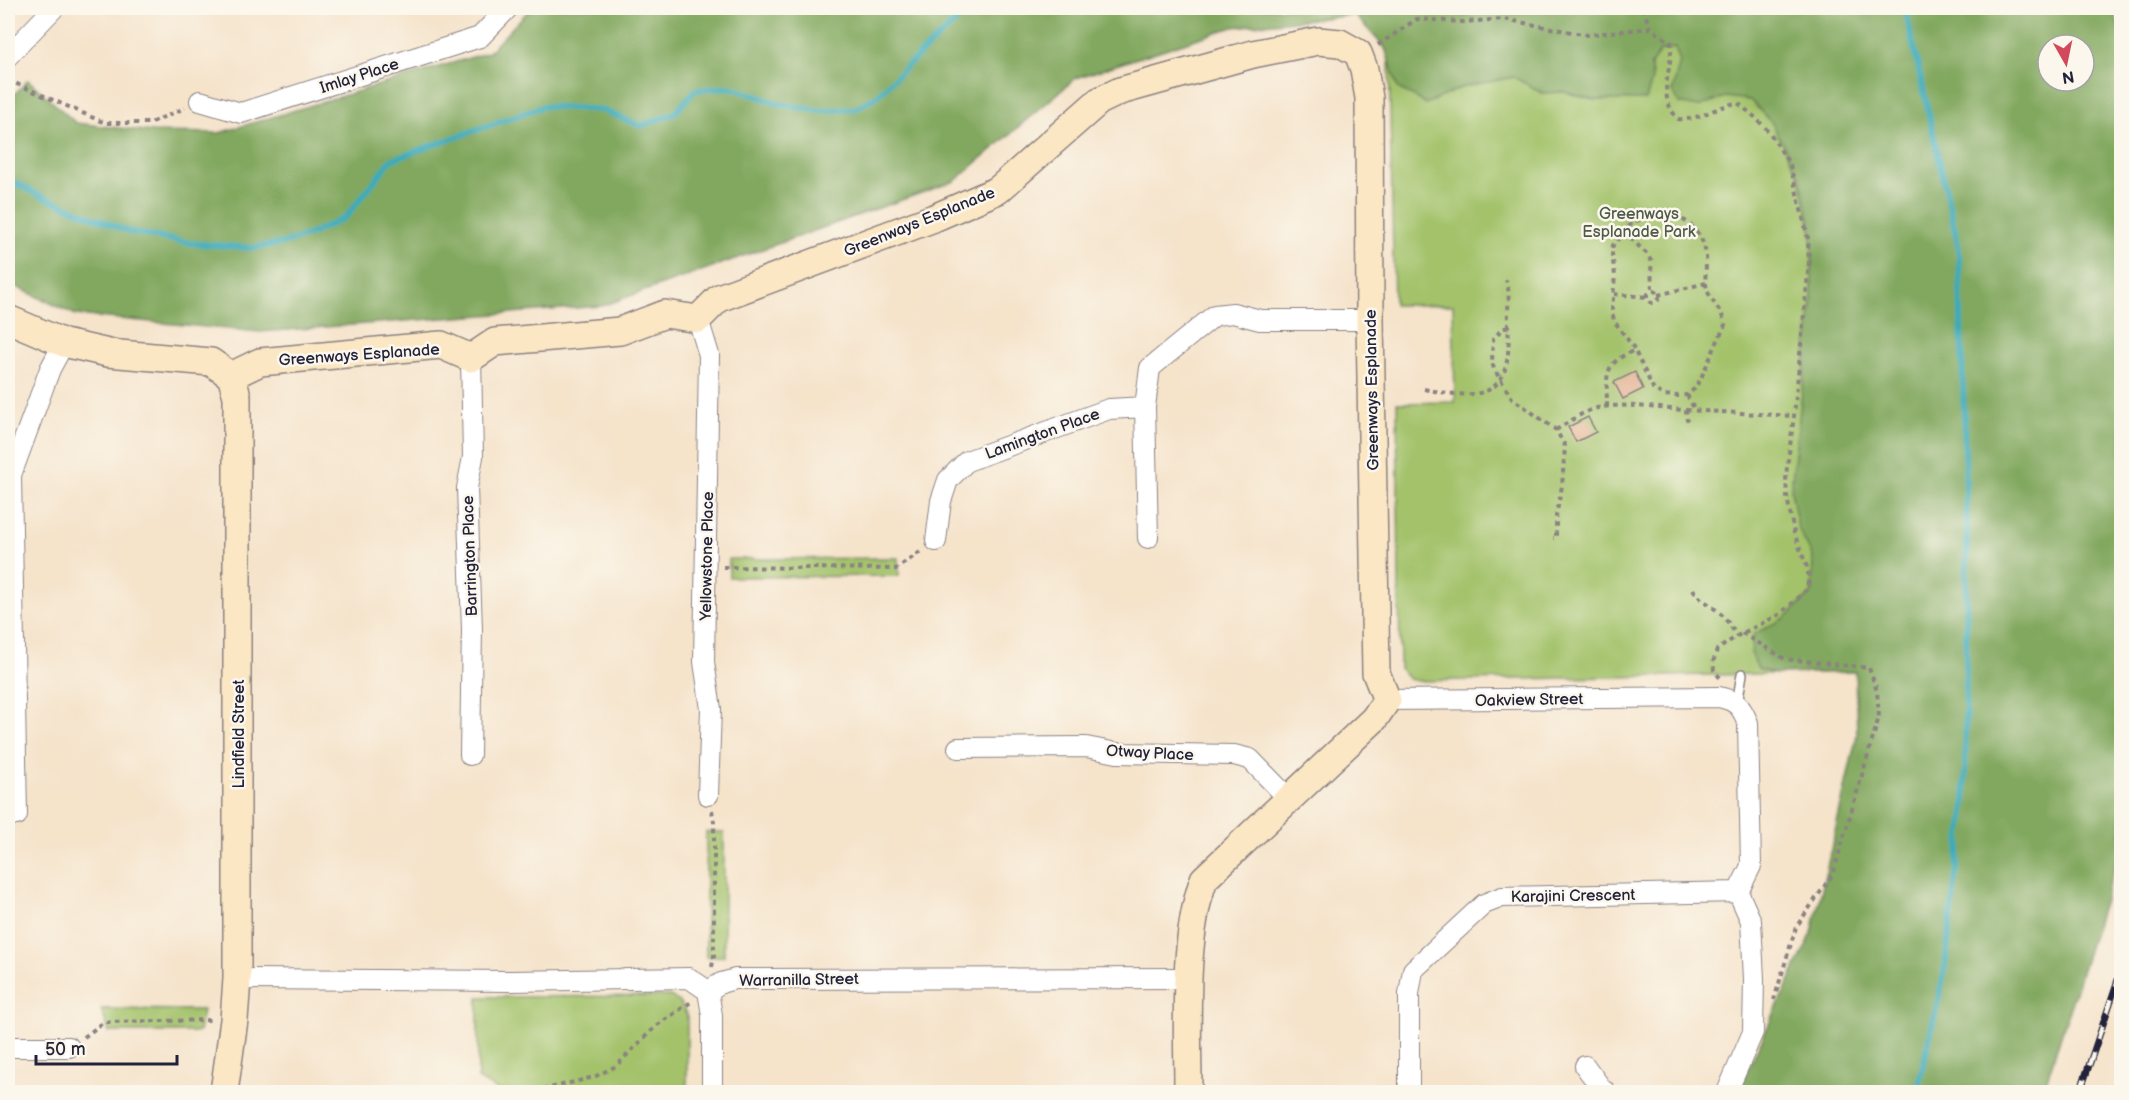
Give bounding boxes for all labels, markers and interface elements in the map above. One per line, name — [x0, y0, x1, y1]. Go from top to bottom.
north arrow — [2036, 33, 2096, 93]
street label: Imlay Place — [318, 55, 402, 98]
text: N — [2061, 66, 2076, 87]
street label: Greenways Esplanade — [841, 183, 998, 261]
park label: Greenways Esplanade Park — [1582, 205, 1696, 242]
street label: Greenways Esplanade — [1362, 309, 1383, 471]
street label: Greenways Esplanade — [278, 340, 441, 371]
street label: Lamington Place — [983, 405, 1103, 464]
street label: Yellowstone Place — [697, 491, 718, 622]
street label: Barrington Place — [459, 495, 482, 617]
street label: Lindfield Street — [230, 679, 249, 788]
street label: Oakview Street — [1475, 690, 1583, 711]
street label: Otway Place — [1106, 742, 1195, 765]
street label: Karajini Crescent — [1511, 886, 1636, 907]
street label: Warranilla Street — [739, 970, 859, 991]
scale bar — [36, 1028, 177, 1066]
text: 50 m — [45, 1039, 86, 1060]

